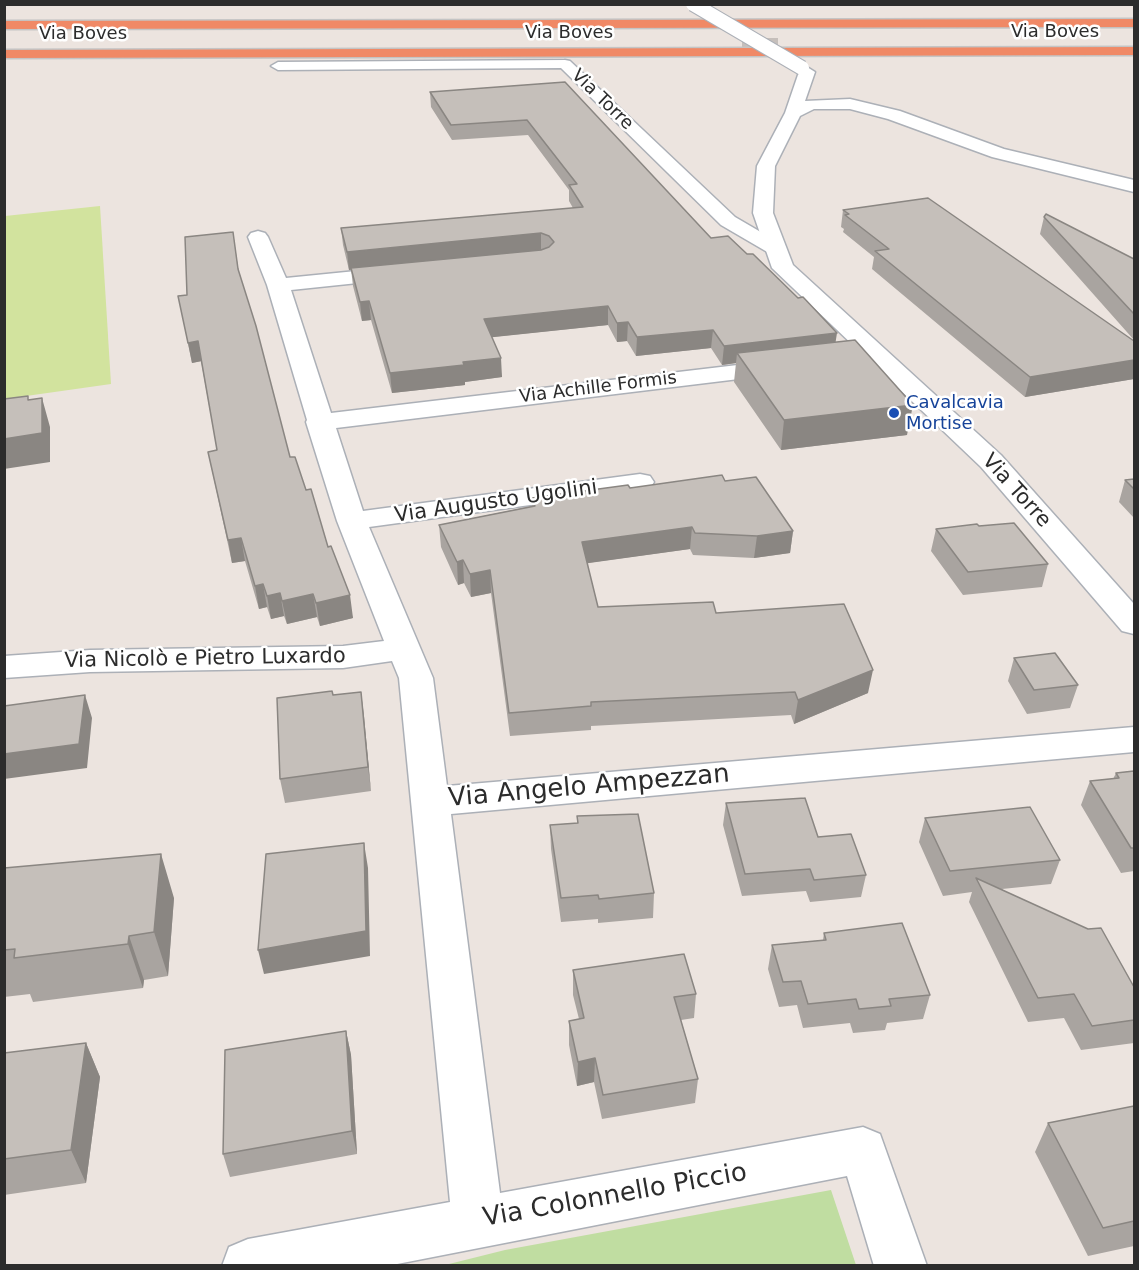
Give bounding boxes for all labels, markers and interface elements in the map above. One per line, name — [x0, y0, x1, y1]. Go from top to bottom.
street label: Via Boves — [1011, 21, 1099, 43]
street label: Via Boves — [525, 22, 613, 44]
street label: Via Boves — [39, 23, 127, 45]
street label: Via Torre — [567, 65, 637, 135]
street label: Via Achille Formis — [518, 368, 678, 408]
place label: Cavalcavia Mortise — [906, 392, 1004, 434]
marker: Cavalcavia Mortise — [887, 406, 901, 420]
street label: Via Torre — [976, 449, 1056, 533]
street label: Via Augusto Ugolini — [393, 475, 599, 529]
street label: Via Nicolò e Pietro Luxardo — [64, 644, 346, 674]
street label: Via Angelo Ampezzan — [447, 759, 731, 815]
street label: Via Colonnello Piccio — [481, 1157, 749, 1235]

